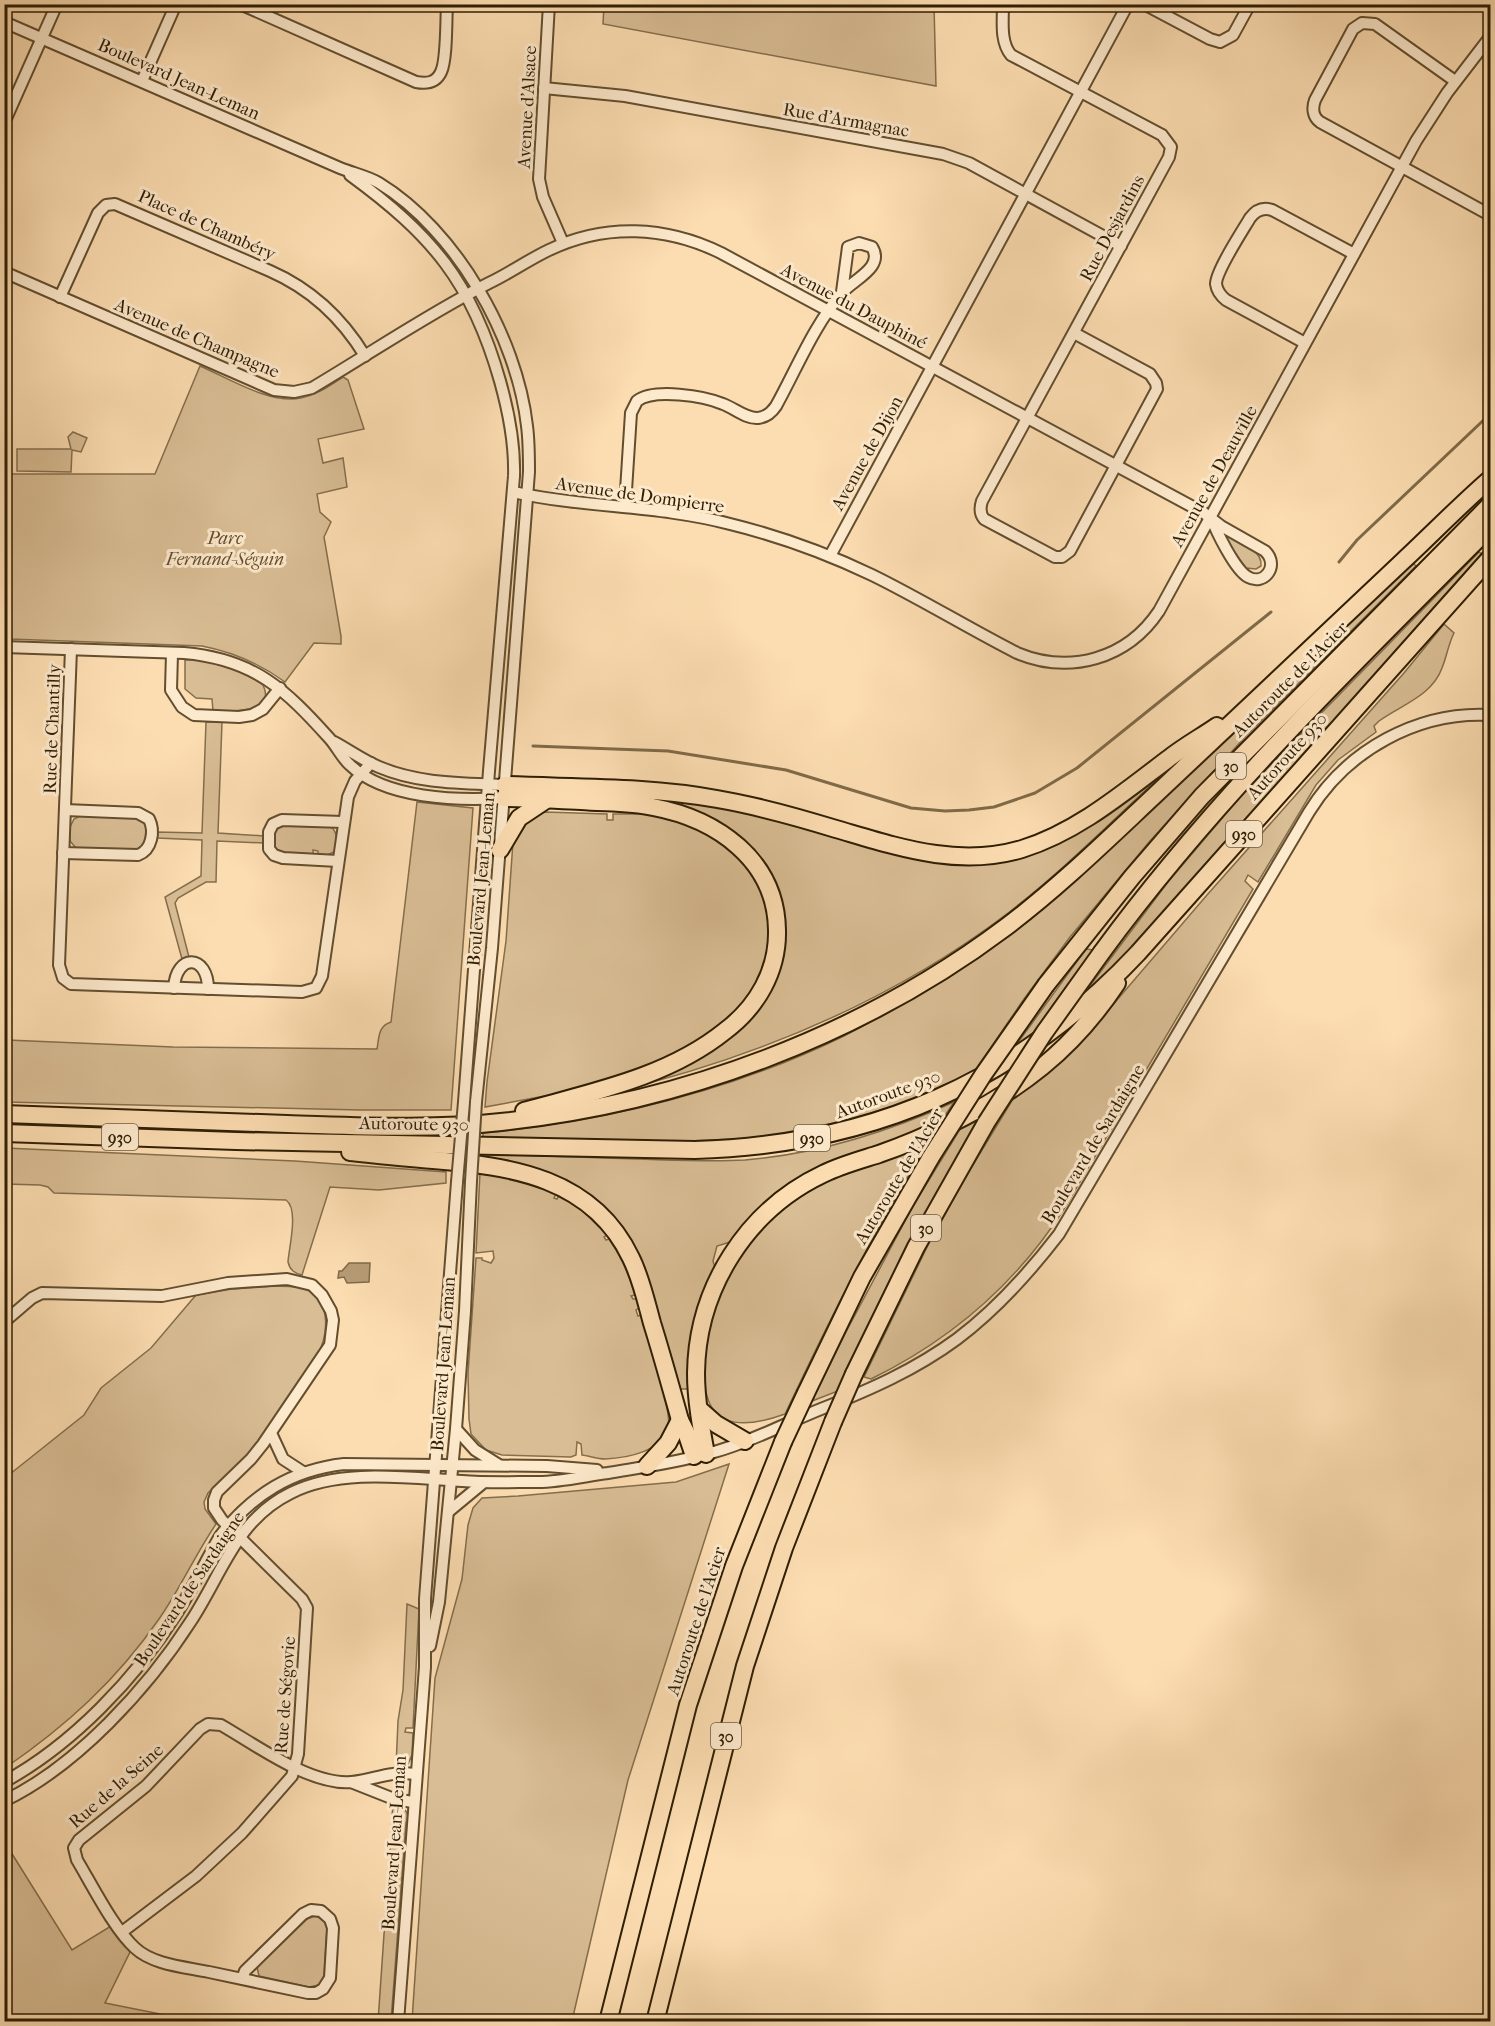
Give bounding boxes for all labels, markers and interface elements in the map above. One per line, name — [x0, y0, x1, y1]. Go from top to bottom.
street label: Boulevard Jean-Leman — [95, 34, 264, 125]
street label: Avenue d'Alsace — [514, 45, 541, 170]
street label: Rue d'Armagnac — [781, 99, 911, 142]
street label: Rue Desjardins — [1076, 171, 1149, 285]
street label: Place de Chambéry — [135, 186, 280, 266]
street label: Avenue du Dauphiné — [776, 259, 930, 354]
street label: Avenue de Champagne — [110, 294, 283, 383]
street label: Avenue de Dijon — [827, 392, 908, 515]
street label: Avenue de Deauville — [1166, 402, 1262, 552]
street label: Avenue de Dompierre — [553, 473, 726, 518]
park label: Parc Fernand-Séguin — [165, 528, 284, 570]
street label: Autoroute de l'Acier — [1227, 617, 1353, 742]
street label: Rue de Chantilly — [40, 662, 65, 794]
street label: Autoroute 930 — [1242, 709, 1332, 805]
road number: 30 — [1216, 753, 1246, 779]
street label: Boulevard Jean-Leman — [463, 790, 500, 967]
road number: 930 — [1226, 821, 1262, 847]
street label: Boulevard de Sardaigne — [1037, 1060, 1150, 1228]
street label: Autoroute 930 — [832, 1066, 943, 1123]
street label: Autoroute de l'Acier — [850, 1104, 948, 1249]
street label: Autoroute 930 — [358, 1113, 469, 1136]
road number: 930 — [102, 1124, 138, 1150]
road number: 930 — [794, 1125, 830, 1151]
road number: 30 — [911, 1215, 941, 1241]
street label: Boulevard Jean-Leman — [427, 1275, 460, 1452]
street label: Boulevard de Sardaigne — [130, 1508, 249, 1671]
street label: Autoroute de l'Acier — [662, 1544, 730, 1699]
street label: Rue de Ségovie — [271, 1635, 300, 1755]
road number: 30 — [711, 1723, 741, 1749]
street label: Rue de la Seine — [65, 1740, 168, 1833]
street label: Boulevard Jean-Leman — [378, 1754, 411, 1931]

